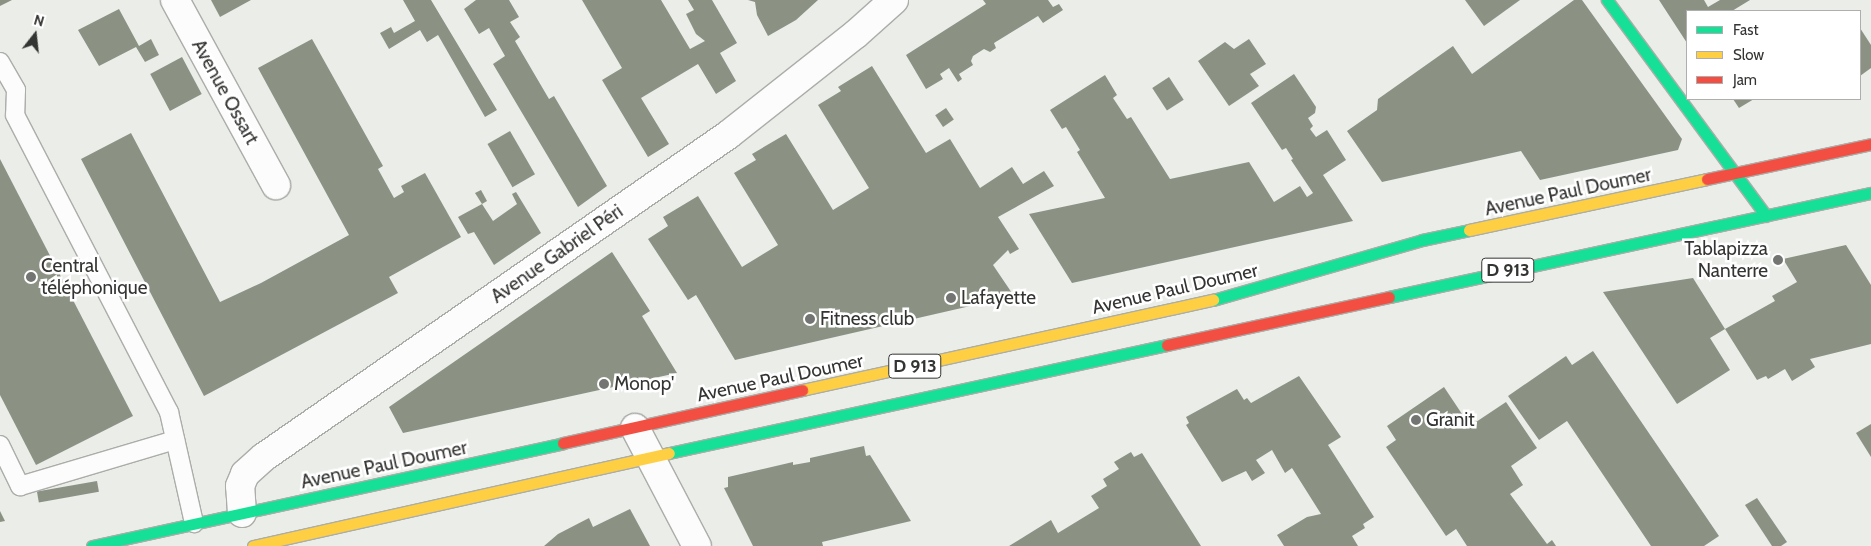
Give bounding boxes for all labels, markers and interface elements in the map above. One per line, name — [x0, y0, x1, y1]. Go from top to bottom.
north arrow — [10, 10, 60, 60]
legend — [1686, 10, 1861, 100]
text: N — [32, 11, 46, 31]
text: Fast — [1733, 21, 1758, 39]
street label: Avenue Ossart — [187, 36, 263, 148]
text: Slow — [1733, 46, 1764, 64]
text: Jam — [1733, 71, 1757, 89]
street label: Avenue Paul Doumer — [1483, 163, 1653, 221]
street label: Avenue Gabriel Péri — [487, 200, 627, 308]
place label: Tablapizza Nanterre — [1684, 238, 1768, 282]
road number: D 913 — [1480, 254, 1536, 286]
marker: Tablapizza Nanterre — [1772, 254, 1784, 266]
place label: Central téléphonique — [41, 255, 147, 299]
street label: Avenue Paul Doumer — [1090, 259, 1260, 319]
marker: Central téléphonique — [25, 271, 37, 283]
place label: Lafayette — [961, 287, 1036, 309]
marker: Lafayette — [945, 292, 957, 304]
place label: Fitness club — [820, 308, 914, 330]
marker: Fitness club — [804, 313, 816, 325]
street label: Avenue Paul Doumer — [695, 349, 865, 407]
road number: D 913 — [888, 351, 942, 382]
place label: Monop' — [614, 373, 674, 395]
marker: Monop' — [598, 378, 610, 390]
place label: Granit — [1426, 409, 1475, 431]
marker: Granit — [1410, 414, 1422, 426]
street label: Avenue Paul Doumer — [299, 436, 469, 494]

